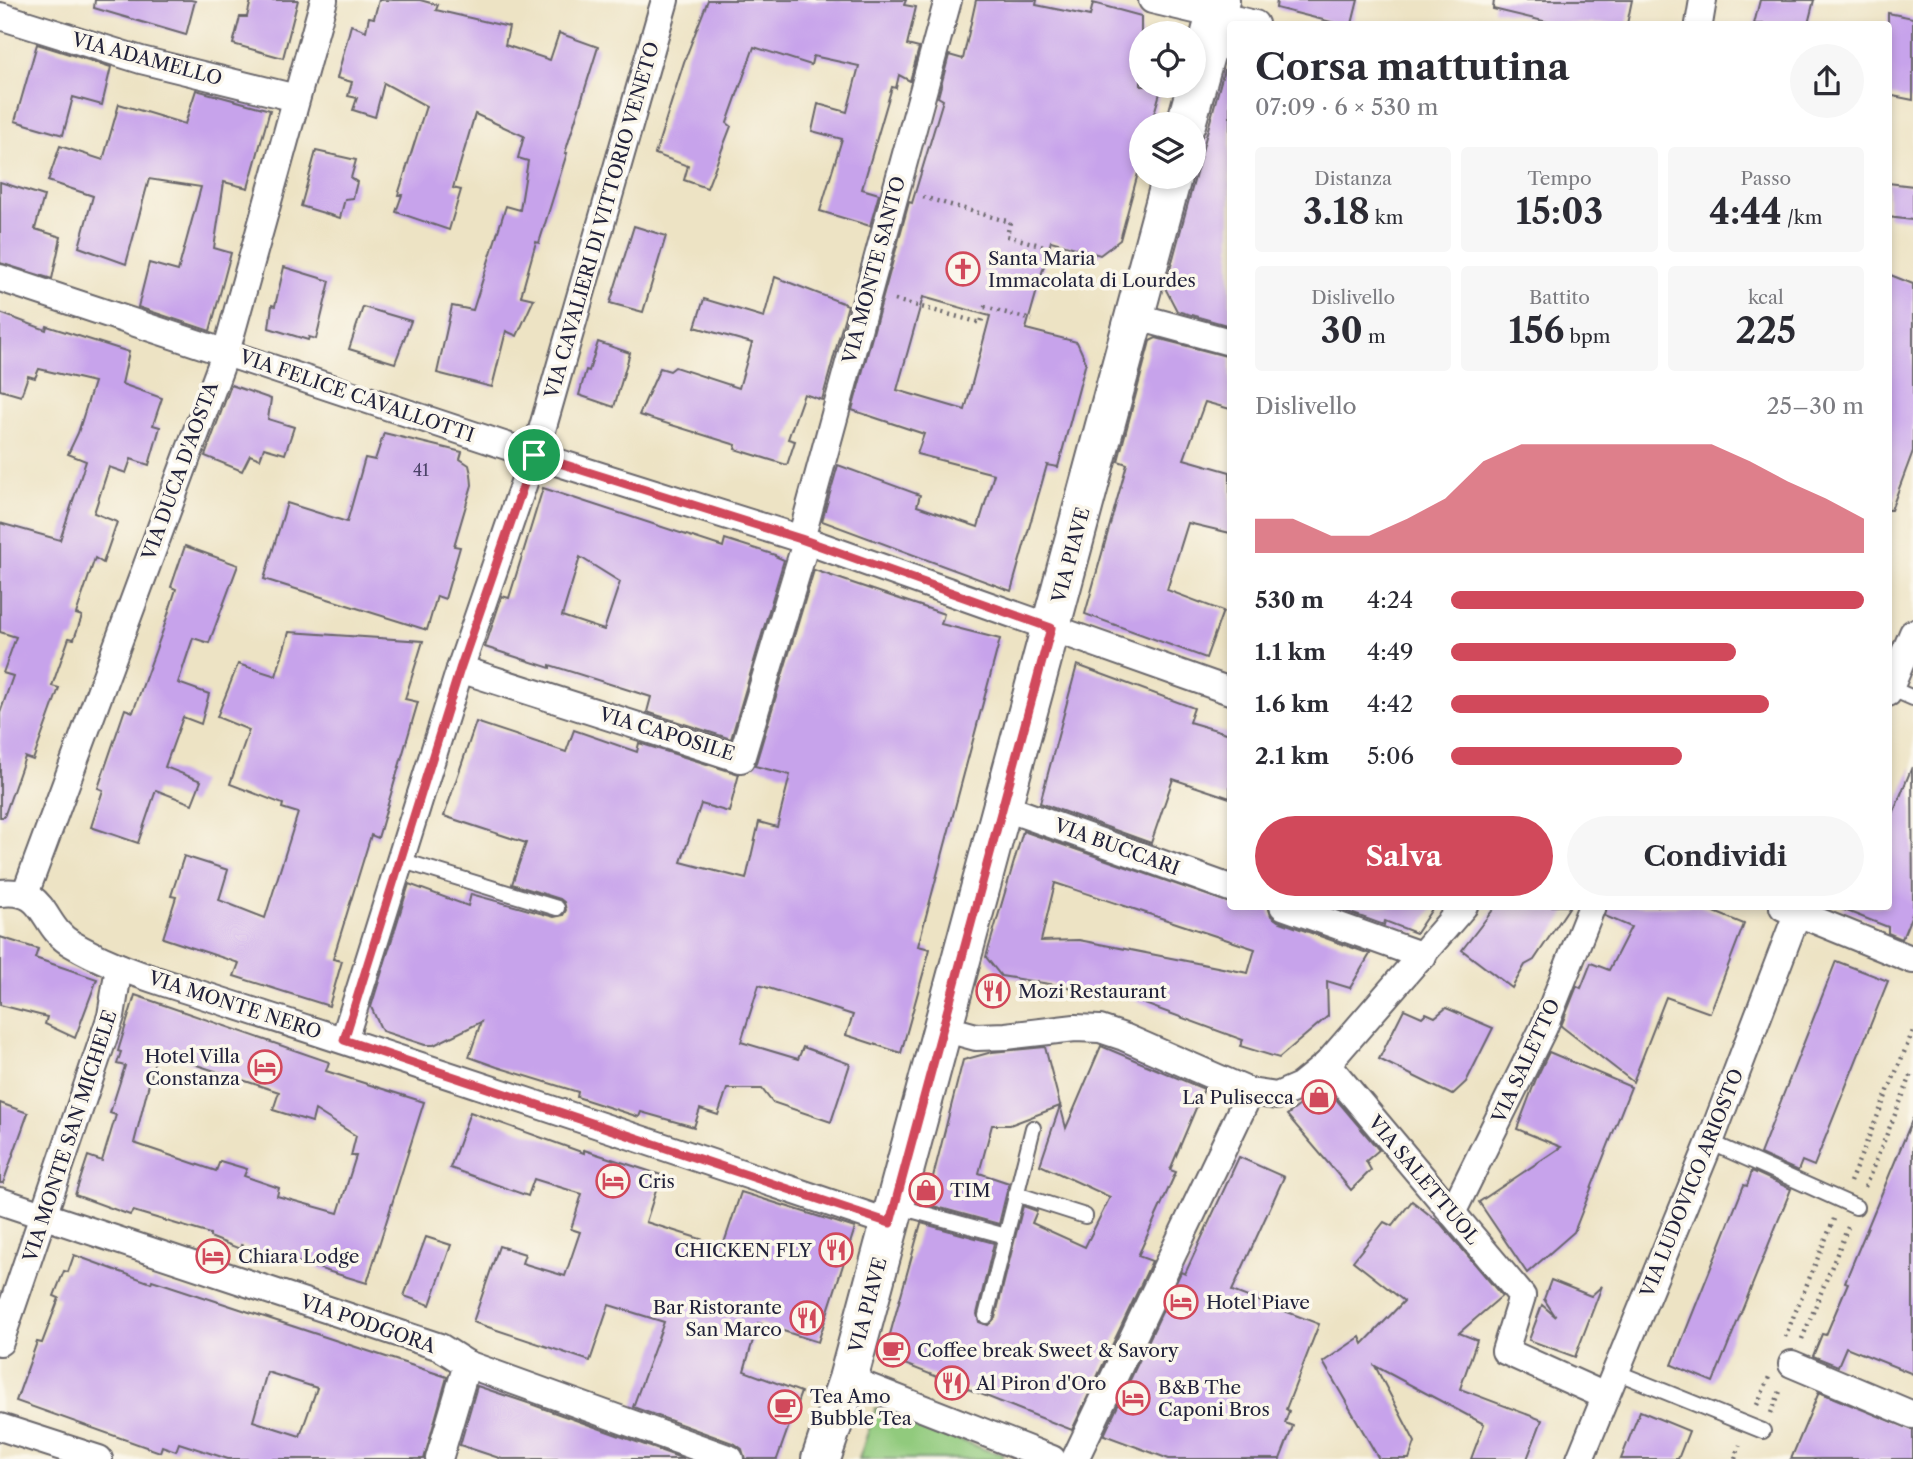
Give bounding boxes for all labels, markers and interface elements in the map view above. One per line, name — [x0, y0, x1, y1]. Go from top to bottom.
map controls — [1129, 21, 1206, 189]
button: locate — [1129, 21, 1206, 98]
street label: VIA ADAMELLO — [68, 28, 225, 90]
street label: VIA CAVALIERI DI VITTORIO VENETO — [540, 39, 664, 402]
text: Corsa mattutina — [1255, 43, 1570, 90]
button: share — [1790, 44, 1864, 118]
text: 07:09 · 6 × 530 m — [1255, 93, 1438, 121]
button: layers — [1129, 112, 1206, 189]
text: Distanza — [1314, 167, 1392, 190]
text: Tempo — [1527, 167, 1592, 190]
text: Passo — [1741, 167, 1791, 190]
street label: VIA MONTE SANTO — [838, 174, 910, 367]
text: 3.18 — [1303, 190, 1370, 233]
text: 15:03 — [1516, 190, 1603, 233]
text: 4:44 — [1709, 190, 1782, 233]
text: km — [1370, 206, 1403, 229]
text: /km — [1782, 206, 1822, 229]
place label: Santa Maria Immacolata di Lourdes — [988, 247, 1196, 292]
church icon: Santa Maria Immacolata di Lourdes — [944, 250, 982, 288]
text: Dislivello — [1311, 286, 1395, 309]
text: Battito — [1529, 286, 1590, 309]
text: kcal — [1748, 286, 1784, 309]
text: 30 — [1321, 309, 1363, 352]
text: 156 — [1509, 309, 1565, 352]
text: 225 — [1735, 309, 1796, 352]
text: m — [1363, 325, 1386, 348]
text: bpm — [1565, 325, 1610, 348]
street label: VIA FELICE CAVALLOTTI — [236, 345, 477, 447]
street label: VIA DUCA D'AOSTA — [137, 378, 223, 564]
text: Dislivello — [1255, 392, 1357, 420]
text: 25–30 m — [1766, 392, 1864, 420]
pin — [504, 425, 564, 485]
icon: arrive — [515, 436, 553, 474]
house number: 41 — [413, 460, 429, 480]
street label: VIA PIAVE — [1047, 505, 1095, 606]
text: 530 m — [1255, 586, 1324, 614]
text: 4:24 — [1367, 586, 1413, 614]
text: 1.1 km — [1255, 638, 1326, 666]
text: 4:49 — [1367, 638, 1414, 666]
text: 1.6 km — [1255, 690, 1329, 718]
text: 4:42 — [1367, 690, 1413, 718]
street label: VIA CAPOSILE — [596, 702, 738, 766]
text: 2.1 km — [1255, 742, 1329, 770]
text: 5:06 — [1367, 742, 1414, 770]
street label: VIA BUCCARI — [1050, 813, 1183, 880]
button: Salva — [1255, 816, 1553, 896]
button: Condividi — [1567, 816, 1864, 896]
street label: VIA MONTE NERO — [145, 966, 324, 1044]
restaurant icon: Mozi Restaurant — [974, 972, 1012, 1010]
place label: Mozi Restaurant — [1018, 980, 1167, 1003]
street label: VIA SALETTO — [1487, 995, 1565, 1128]
street label: VIA MONTE SAN MICHELE — [18, 1007, 122, 1266]
place label: Hotel Villa Constanza — [144, 1045, 240, 1090]
hotel icon: Hotel Villa Constanza — [246, 1048, 284, 1086]
street label: VIA LUDOVICO ARIOSTO — [1635, 1065, 1748, 1302]
shop icon: La Pulisecca — [1300, 1078, 1338, 1116]
place label: La Pulisecca — [1182, 1086, 1294, 1109]
street label: VIA SALETTUOL — [1363, 1110, 1485, 1249]
hotel icon: Cris — [594, 1162, 632, 1200]
place label: Cris — [638, 1170, 675, 1193]
shop icon: TIM — [907, 1171, 945, 1209]
place label: TIM — [950, 1179, 991, 1202]
restaurant icon: CHICKEN FLY — [817, 1231, 855, 1269]
hotel icon: Chiara Lodge — [194, 1237, 232, 1275]
place label: CHICKEN FLY — [674, 1239, 813, 1262]
place label: Chiara Lodge — [238, 1245, 359, 1268]
street label: VIA PIAVE — [844, 1255, 892, 1356]
hotel icon: Hotel Piave — [1162, 1283, 1200, 1321]
street label: VIA PODGORA — [296, 1290, 440, 1358]
place label: Hotel Piave — [1206, 1291, 1310, 1314]
place label: Bar Ristorante San Marco — [653, 1296, 782, 1341]
restaurant icon: Bar Ristorante San Marco — [788, 1299, 826, 1337]
cafe icon: Coffee break Sweet & Savory — [874, 1331, 912, 1369]
place label: Coffee break Sweet & Savory — [917, 1339, 1179, 1362]
restaurant icon: Al Piron d'Oro — [933, 1364, 971, 1402]
place label: Al Piron d'Oro — [975, 1372, 1106, 1395]
place label: B&B The Caponi Bros — [1158, 1376, 1270, 1421]
hotel icon: B&B The Caponi Bros — [1114, 1379, 1152, 1417]
place label: Tea Amo Bubble Tea — [810, 1385, 912, 1430]
cafe icon: Tea Amo Bubble Tea — [766, 1388, 804, 1426]

